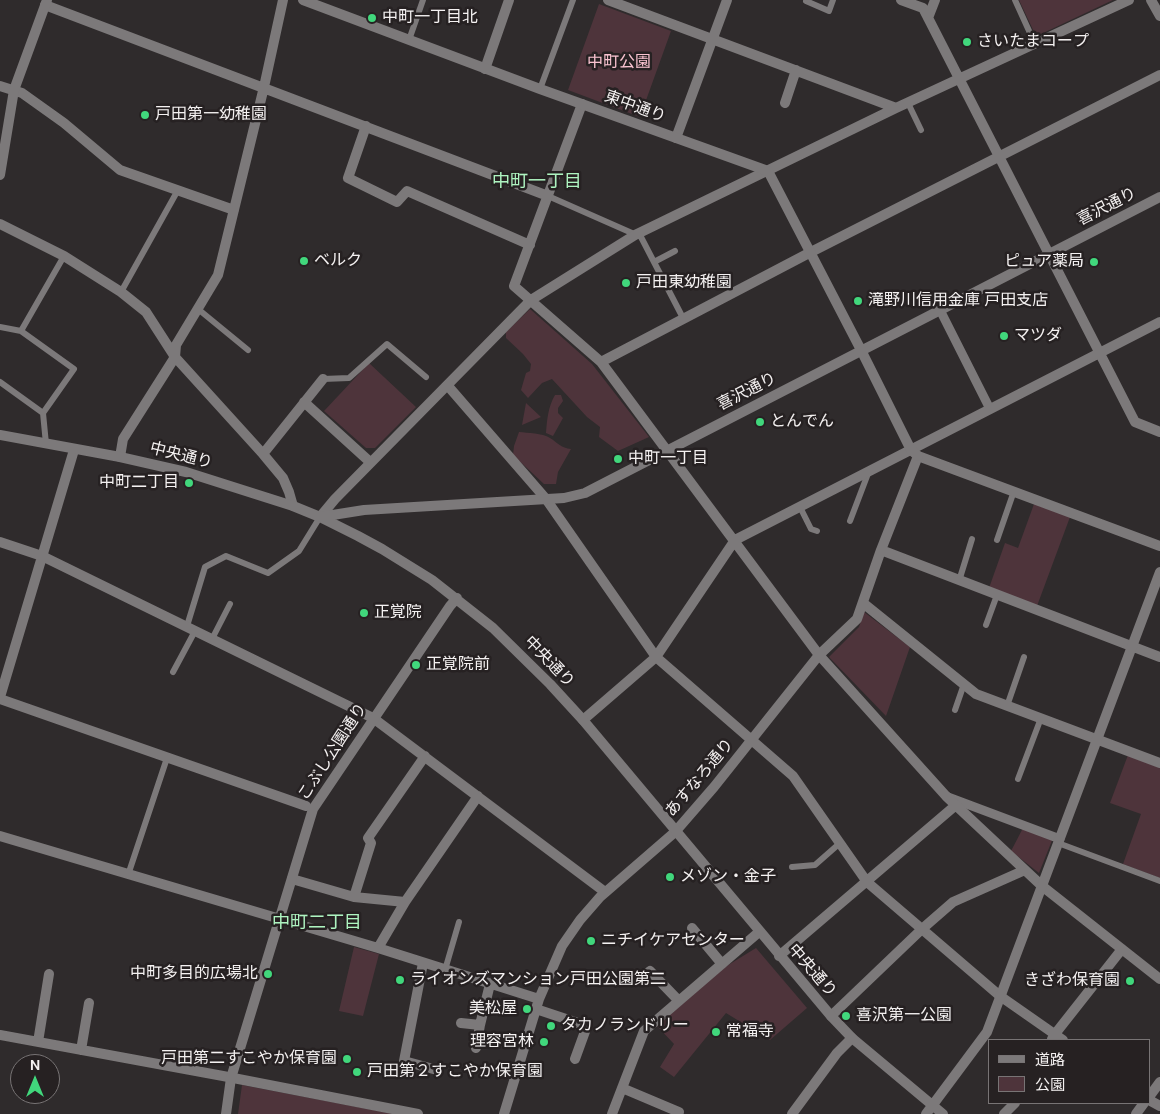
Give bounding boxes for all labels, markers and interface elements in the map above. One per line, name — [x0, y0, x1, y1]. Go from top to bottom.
place label: 中町一丁目北 — [382, 8, 478, 28]
marker: 中町一丁目北 — [366, 12, 378, 24]
place label: さいたまコープ — [977, 32, 1089, 52]
marker: さいたまコープ — [961, 36, 973, 48]
park label: 中町公園 — [587, 53, 651, 73]
street label: 東中通り — [602, 87, 668, 127]
place label: 戸田第一幼稚園 — [155, 105, 267, 125]
marker: 戸田第一幼稚園 — [139, 109, 151, 121]
district label: 中町一丁目 — [492, 171, 582, 193]
street label: 喜沢通り — [1074, 184, 1140, 230]
place label: ベルク — [314, 251, 362, 271]
place label: ピュア薬局 — [1004, 252, 1084, 272]
marker: ベルク — [298, 255, 310, 267]
marker: ピュア薬局 — [1088, 256, 1100, 268]
place label: 戸田東幼稚園 — [636, 273, 732, 293]
marker: 戸田東幼稚園 — [620, 277, 632, 289]
place label: 滝野川信用金庫 戸田支店 — [868, 291, 1048, 311]
marker: 滝野川信用金庫 戸田支店 — [852, 295, 864, 307]
place label: マツダ — [1014, 326, 1062, 346]
marker: マツダ — [998, 330, 1010, 342]
street label: 喜沢通り — [714, 369, 780, 415]
place label: とんでん — [770, 412, 834, 432]
marker: とんでん — [754, 416, 766, 428]
street label: 中央通り — [148, 439, 214, 473]
place label: 中町一丁目 — [628, 449, 708, 469]
marker: 中町一丁目 — [612, 453, 624, 465]
place label: 中町二丁目 — [99, 473, 179, 493]
marker: 中町二丁目 — [183, 477, 195, 489]
place label: 正覚院 — [374, 603, 422, 623]
marker: 正覚院 — [358, 607, 370, 619]
street label: 中央通り — [520, 632, 578, 692]
place label: 正覚院前 — [426, 655, 490, 675]
marker: 正覚院前 — [410, 659, 422, 671]
street label: こぶし公園通り — [294, 700, 372, 804]
street label: あすなろ通り — [662, 735, 738, 821]
place label: メゾン・金子 — [680, 867, 776, 887]
marker: メゾン・金子 — [664, 871, 676, 883]
district label: 中町二丁目 — [272, 912, 362, 934]
place label: ニチイケアセンター — [601, 931, 745, 951]
marker: ニチイケアセンター — [585, 935, 597, 947]
street label: 中央通り — [784, 941, 840, 1001]
place label: 中町多目的広場北 — [130, 964, 258, 984]
marker: 中町多目的広場北 — [262, 968, 274, 980]
place label: ライオンズマンション戸田公園第二 — [410, 970, 666, 990]
place label: きざわ保育園 — [1024, 971, 1120, 991]
marker: ライオンズマンション戸田公園第二 — [394, 974, 406, 986]
marker: きざわ保育園 — [1124, 975, 1136, 987]
place label: 美松屋 — [469, 999, 517, 1019]
marker: 美松屋 — [521, 1003, 533, 1015]
place label: 喜沢第一公園 — [856, 1006, 952, 1026]
marker: 喜沢第一公園 — [840, 1010, 852, 1022]
place label: タカノランドリー — [561, 1016, 689, 1036]
marker: タカノランドリー — [545, 1020, 557, 1032]
place label: 常福寺 — [726, 1022, 774, 1042]
marker: 常福寺 — [710, 1026, 722, 1038]
place label: 理容宮林 — [470, 1032, 534, 1052]
marker: 理容宮林 — [538, 1036, 550, 1048]
legend — [988, 1039, 1150, 1104]
place label: 戸田第二すこやか保育園 — [161, 1049, 337, 1069]
text: 道路 — [1035, 1050, 1065, 1070]
marker: 戸田第二すこやか保育園 — [341, 1053, 353, 1065]
north arrow — [10, 1054, 60, 1104]
text: N — [30, 1056, 40, 1074]
place label: 戸田第２すこやか保育園 — [367, 1062, 543, 1082]
marker: 戸田第２すこやか保育園 — [351, 1066, 363, 1078]
text: 公園 — [1035, 1075, 1065, 1095]

